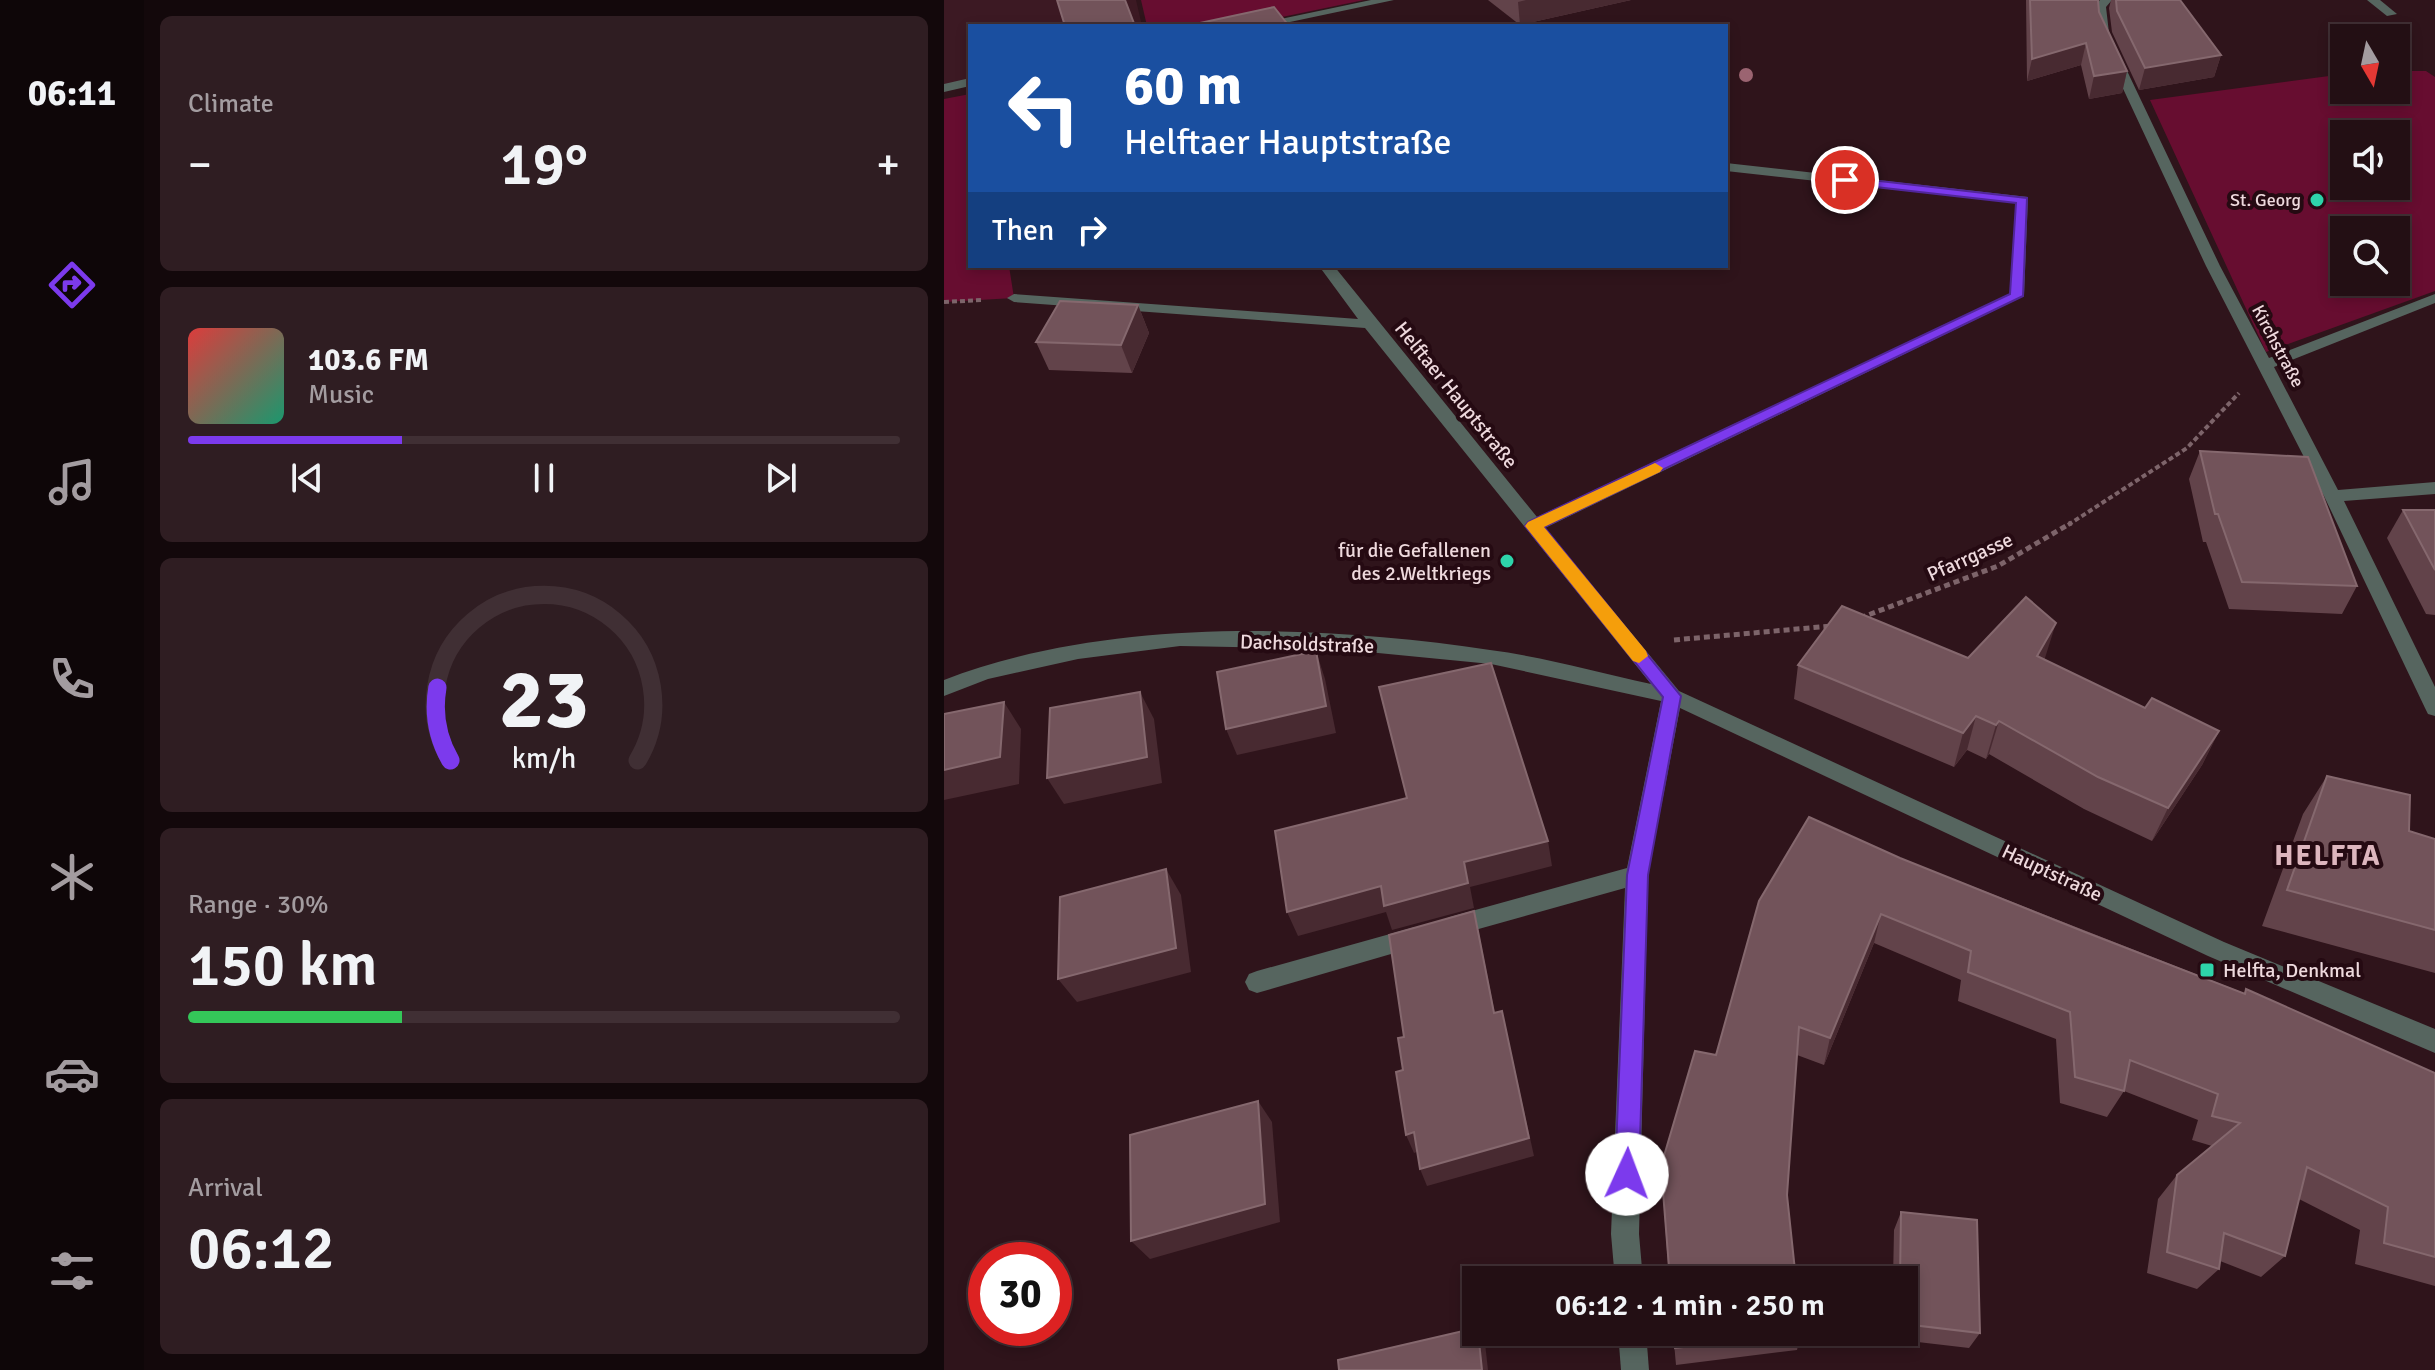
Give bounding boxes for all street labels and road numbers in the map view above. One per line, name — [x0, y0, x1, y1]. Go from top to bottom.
street label: Kirchstraße — [2247, 301, 2309, 391]
street label: Helftaer Hauptstraße — [1389, 316, 1523, 474]
street label: Pfarrgasse — [1923, 527, 2017, 587]
street label: Dachsoldstraße — [1239, 629, 1375, 659]
street label: Hauptstraße — [1998, 839, 2106, 907]

